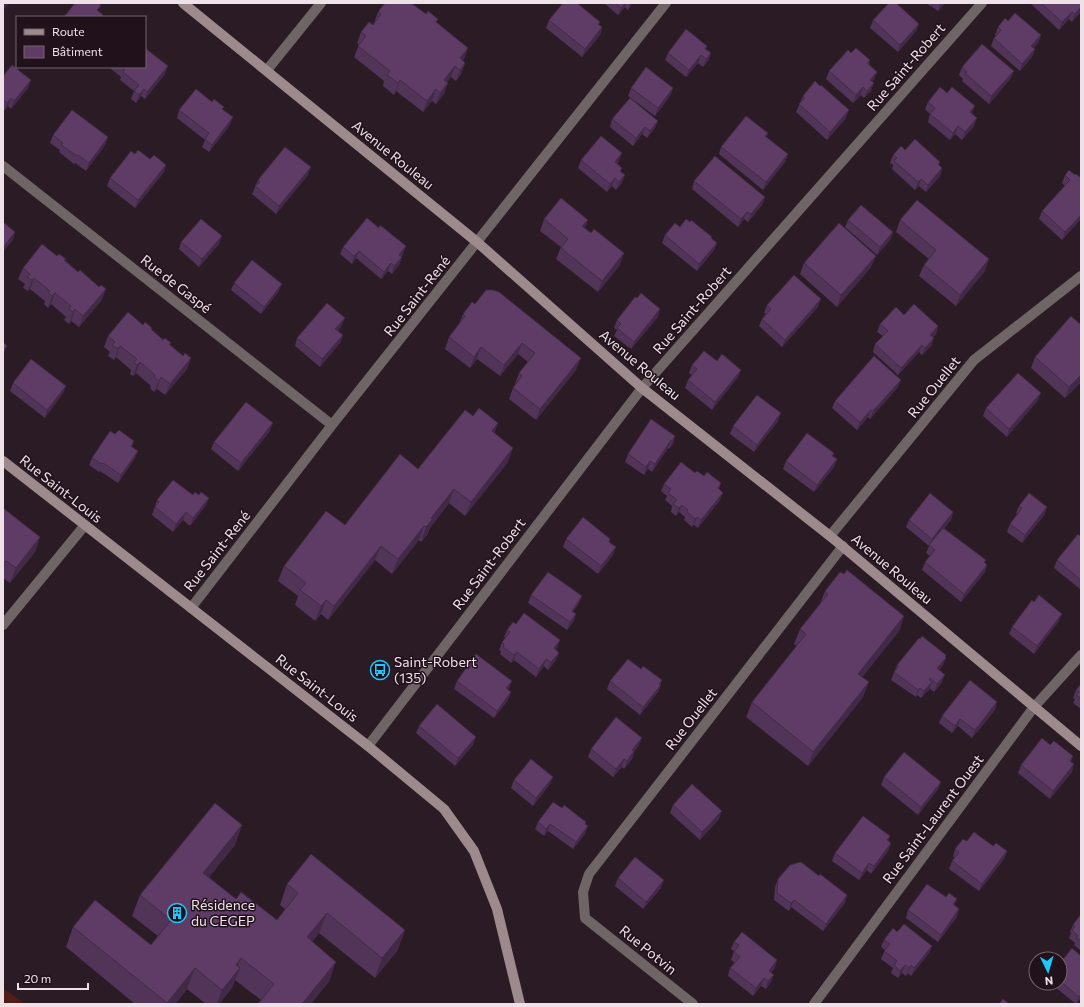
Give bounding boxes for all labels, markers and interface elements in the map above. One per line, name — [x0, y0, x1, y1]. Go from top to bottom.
legend — [16, 16, 146, 68]
street label: Rue Saint-Robert — [863, 19, 948, 114]
text: Route — [52, 24, 85, 38]
text: Bâtiment — [52, 44, 103, 58]
street label: Avenue Rouleau — [349, 116, 438, 193]
street label: Rue de Gaspé — [138, 251, 215, 316]
street label: Rue Saint-René — [380, 252, 453, 339]
street label: Rue Saint-Robert — [649, 262, 734, 357]
street label: Avenue Rouleau — [596, 326, 684, 403]
street label: Rue Ouellet — [904, 352, 964, 421]
street label: Rue Saint-Louis — [17, 451, 106, 526]
street label: Rue Saint-René — [180, 507, 253, 594]
street label: Rue Saint-Robert — [449, 514, 529, 613]
street label: Avenue Rouleau — [848, 530, 936, 607]
street label: Rue Saint-Louis — [273, 650, 362, 725]
place label: Saint-Robert (135) — [394, 653, 477, 686]
bus stop icon: Saint-Robert (135) — [369, 659, 391, 681]
street label: Rue Ouellet — [661, 684, 720, 753]
street label: Rue Saint-Laurent Ouest — [879, 751, 987, 887]
place label: Résidence du CEGEP — [191, 896, 255, 929]
building icon: Résidence du CEGEP — [166, 902, 188, 924]
street label: Rue Potvin — [616, 921, 680, 978]
north arrow — [1028, 951, 1068, 991]
scale bar — [18, 965, 88, 991]
text: 20 m — [24, 971, 51, 985]
text: N — [1044, 975, 1054, 988]

